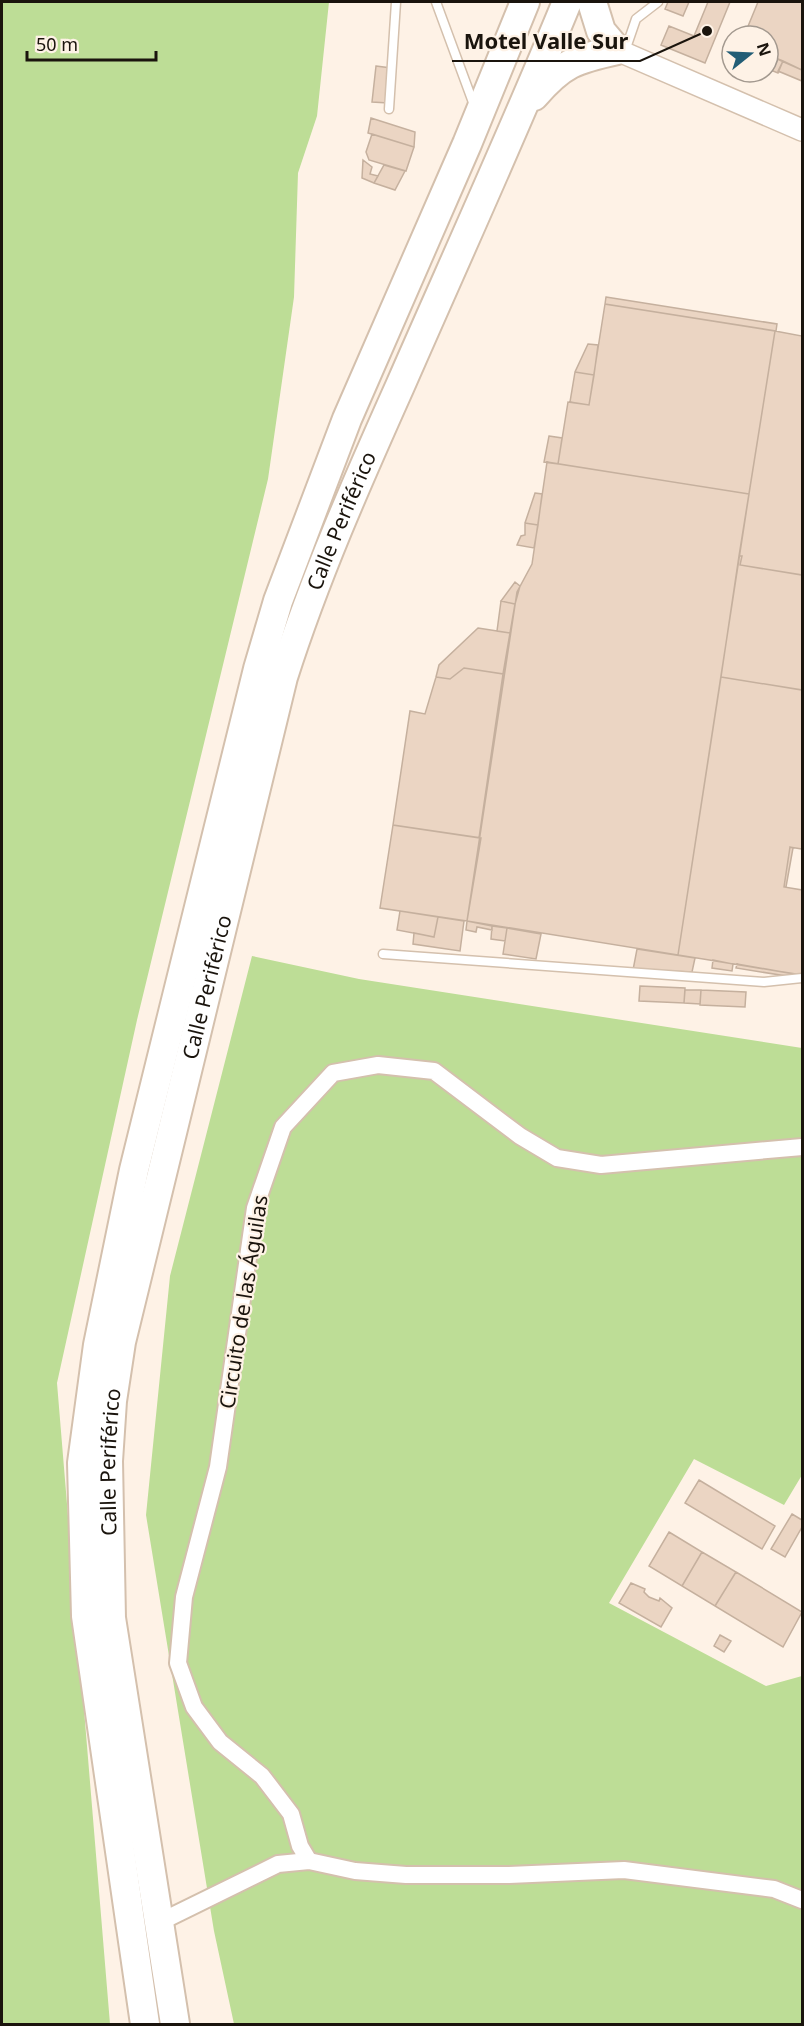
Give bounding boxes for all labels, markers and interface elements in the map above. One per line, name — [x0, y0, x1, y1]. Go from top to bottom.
callout: Motel Valle Sur — [452, 21, 640, 61]
scale bar — [27, 24, 156, 62]
north arrow — [720, 24, 780, 84]
text: Motel Valle Sur — [464, 25, 629, 55]
text: 50 m — [36, 32, 78, 56]
text: N — [752, 40, 777, 59]
street label: Calle Periférico — [300, 447, 382, 594]
street label: Calle Periférico — [175, 912, 238, 1062]
street label: Circuito de las Águilas — [212, 1193, 274, 1411]
street label: Calle Periférico — [93, 1386, 127, 1536]

